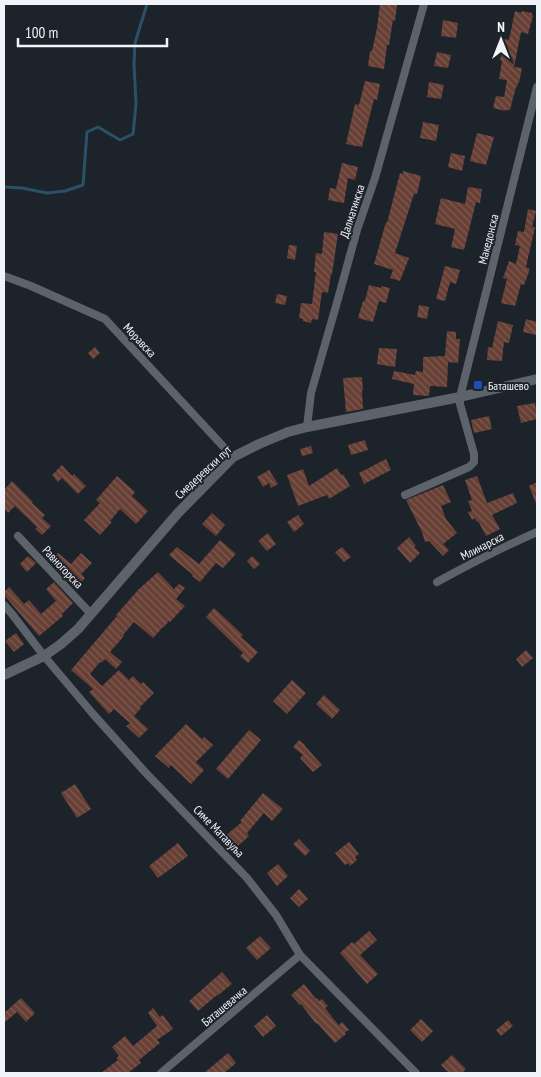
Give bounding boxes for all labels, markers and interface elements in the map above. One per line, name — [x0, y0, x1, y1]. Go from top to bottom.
scale bar — [18, 15, 166, 47]
north arrow — [476, 15, 526, 65]
text: N — [497, 18, 505, 36]
text: 100 m — [25, 23, 58, 42]
street label: Далматинска — [336, 182, 368, 240]
street label: Македонска — [475, 212, 502, 266]
street label: Моравска — [120, 320, 160, 360]
place label: Баташево — [488, 378, 529, 393]
marker: Баташево — [472, 379, 484, 391]
street label: Смедеревски пут — [172, 442, 235, 502]
street label: Млинарска — [458, 529, 506, 563]
street label: Равногорска — [40, 543, 87, 592]
street label: Симе Матавуља — [190, 802, 248, 860]
street label: Баташевачка — [198, 983, 250, 1029]

